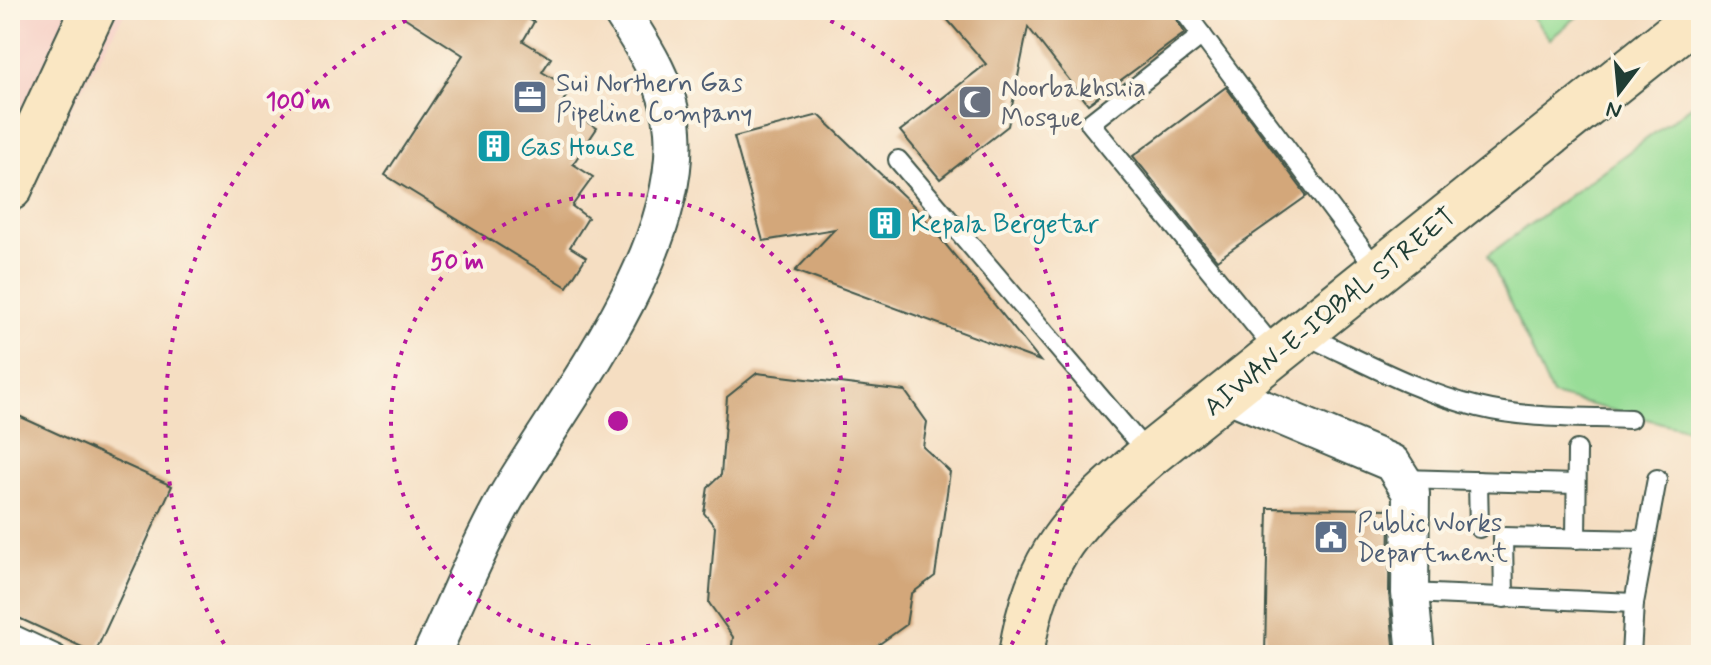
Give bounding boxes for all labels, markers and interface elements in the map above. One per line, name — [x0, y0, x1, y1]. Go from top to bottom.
north arrow — [1579, 52, 1659, 132]
place label: Sui Northern Gas Pipeline Company — [556, 67, 753, 131]
place label: Noorbakhshia Mosque — [1001, 72, 1146, 136]
office icon: Sui Northern Gas Pipeline Company — [511, 78, 549, 116]
mosque icon: Noorbakhshia Mosque — [956, 83, 994, 121]
text: 100 m — [266, 87, 330, 118]
text: N — [1603, 94, 1625, 125]
building icon: Gas House — [475, 127, 513, 165]
place label: Gas House — [520, 131, 635, 165]
street label: AIWAN-E-IQBAL STREET — [1197, 200, 1463, 425]
building icon: Kepala Bergetar — [866, 204, 904, 242]
place label: Kepala Bergetar — [911, 208, 1099, 244]
text: 50 m — [430, 247, 484, 278]
centre of rings — [604, 407, 632, 435]
place label: Public Works Department — [1357, 507, 1508, 571]
public building icon: Public Works Department — [1312, 518, 1350, 556]

